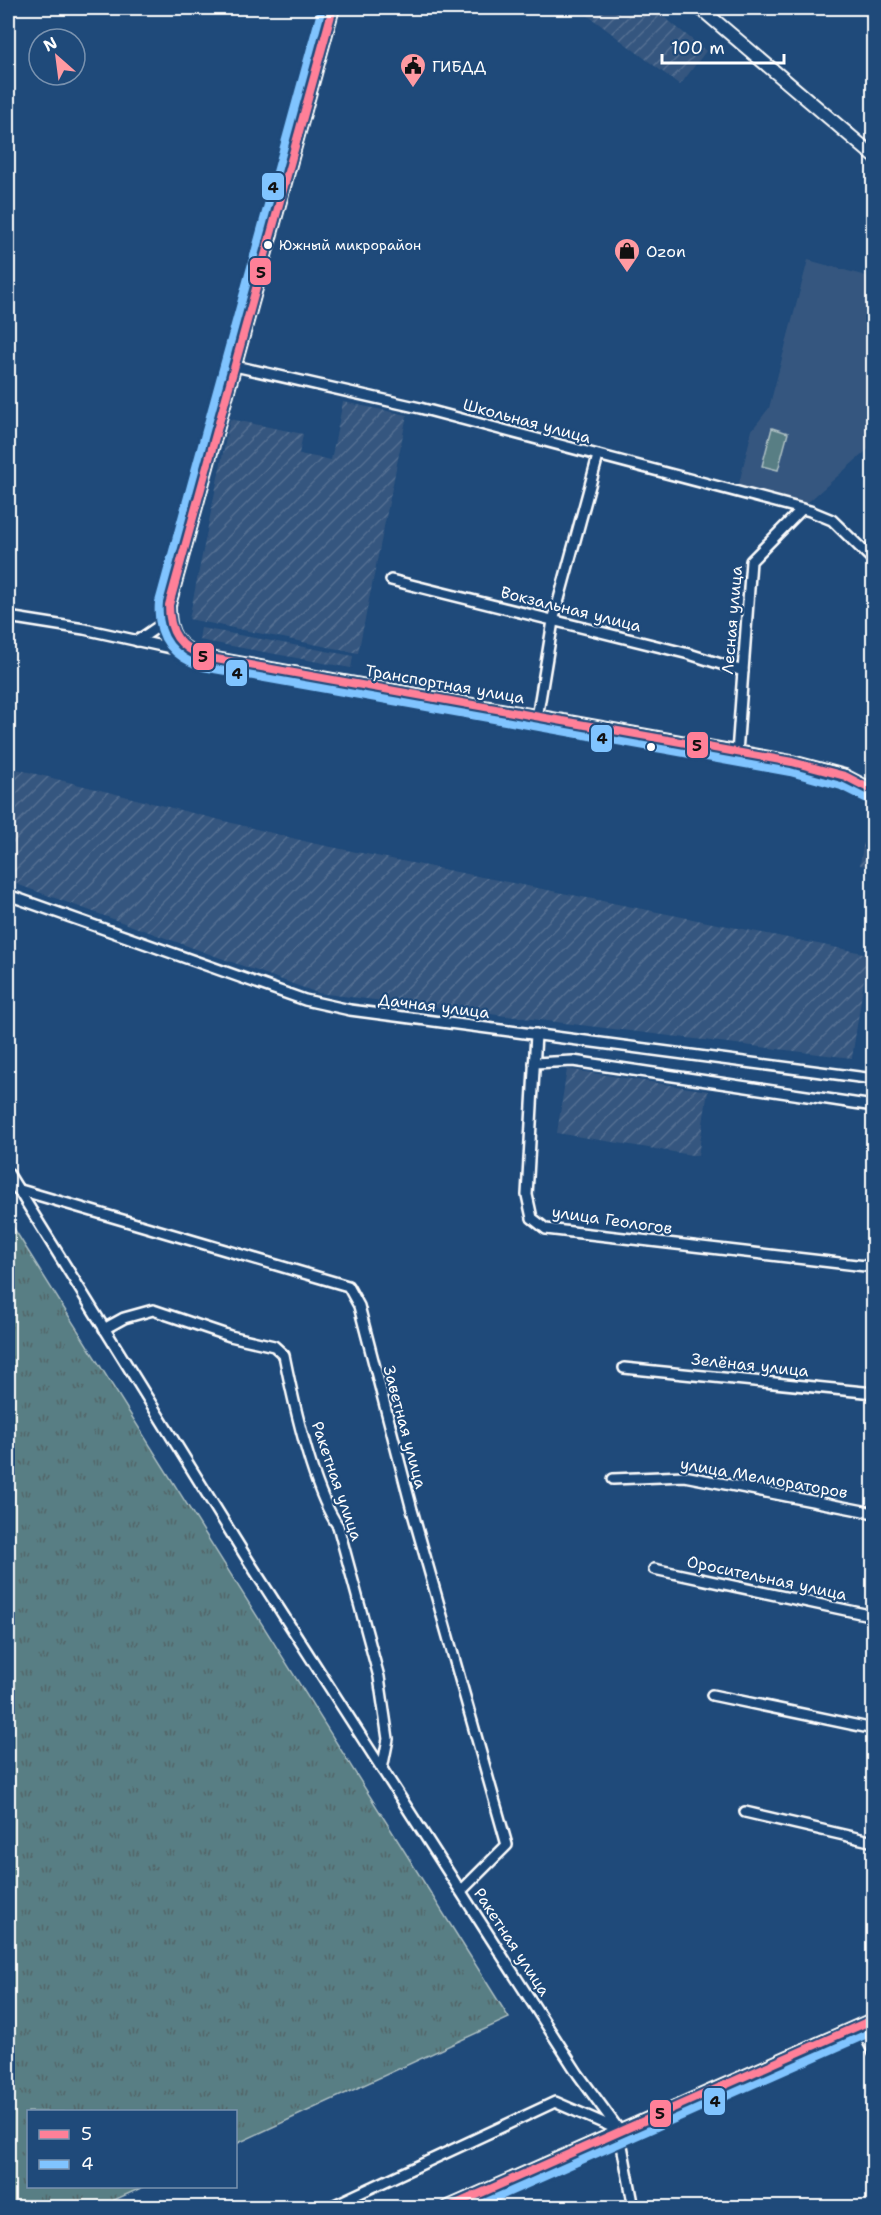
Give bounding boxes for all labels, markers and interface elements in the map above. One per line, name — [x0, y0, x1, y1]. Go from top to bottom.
north arrow — [27, 27, 87, 87]
scale bar — [662, 27, 784, 65]
text: N — [40, 32, 61, 56]
text: 100 m — [671, 36, 725, 60]
public building icon: ГИБДД — [398, 51, 428, 89]
place label: ГИБДД — [432, 56, 486, 77]
line badge: 4 — [261, 172, 285, 201]
text: 4 — [267, 177, 279, 198]
place label: Южный микрорайон — [279, 236, 421, 254]
shop icon: Ozon — [612, 236, 642, 274]
marker: Южный микрорайон — [262, 239, 274, 251]
place label: Ozon — [646, 241, 686, 262]
line badge: 5 — [249, 257, 272, 286]
text: 5 — [256, 262, 266, 283]
street label: Школьная улица — [461, 394, 593, 448]
street label: Лесная улица — [717, 565, 747, 675]
street label: Вокзальная улица — [498, 581, 644, 637]
line badge: 5 — [192, 642, 215, 671]
text: 5 — [198, 646, 208, 667]
line badge: 4 — [225, 659, 248, 687]
street label: Транспортная улица — [364, 660, 526, 708]
text: 4 — [231, 663, 243, 684]
line badge: 4 — [590, 724, 613, 753]
text: 4 — [596, 728, 608, 749]
line badge: 5 — [686, 731, 709, 759]
text: 5 — [692, 735, 702, 756]
unlabelled marker — [645, 741, 657, 753]
street label: Дачная улица — [377, 989, 491, 1023]
street label: улица Геологов — [550, 1201, 674, 1239]
street label: Зелёная улица — [690, 1348, 810, 1382]
street label: Заветная улица — [378, 1363, 432, 1491]
street label: Ракетная улица — [307, 1418, 367, 1544]
street label: улица Мелиораторов — [679, 1453, 849, 1503]
street label: Оросительная улица — [685, 1551, 849, 1605]
street label: Ракетная улица — [469, 1884, 555, 2000]
line badge: 4 — [703, 2087, 726, 2116]
text: 4 — [709, 2091, 721, 2112]
line badge: 5 — [649, 2099, 672, 2128]
text: 5 — [655, 2103, 665, 2124]
legend — [27, 2110, 237, 2188]
text: 5 — [81, 2122, 92, 2146]
text: 4 — [81, 2152, 94, 2176]

